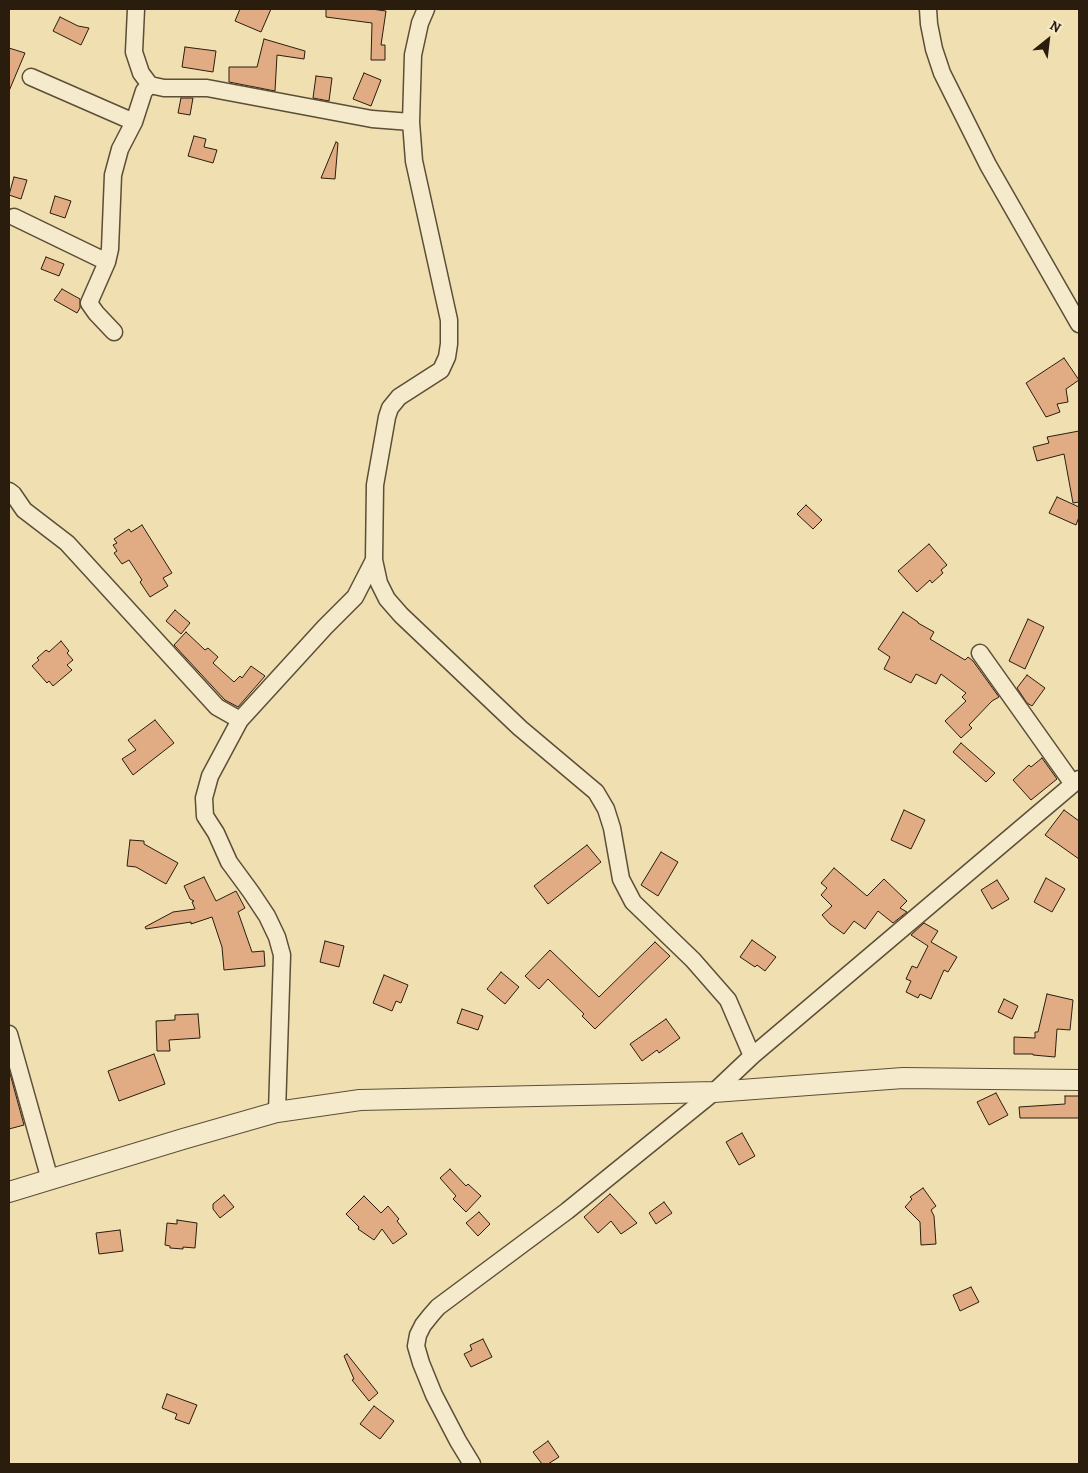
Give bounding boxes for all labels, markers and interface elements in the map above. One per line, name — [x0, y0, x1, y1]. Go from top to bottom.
north arrow — [1023, 15, 1073, 65]
text: N — [1046, 16, 1065, 37]

